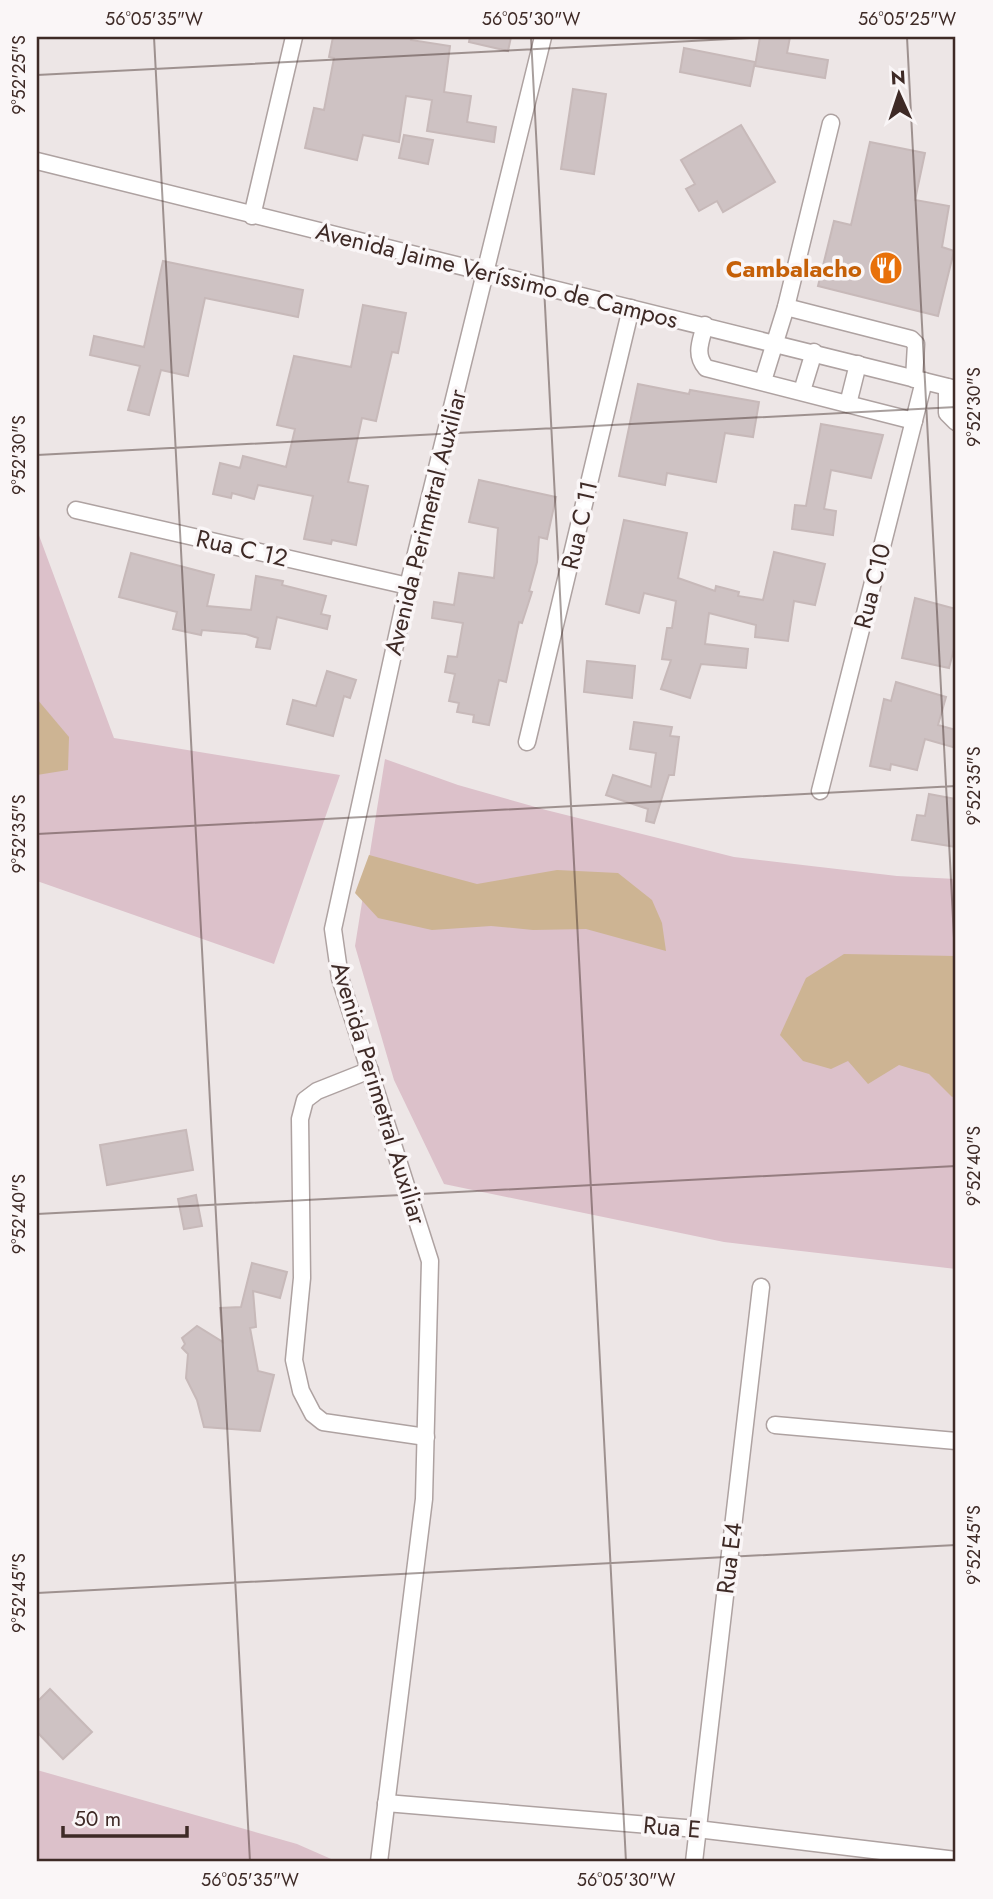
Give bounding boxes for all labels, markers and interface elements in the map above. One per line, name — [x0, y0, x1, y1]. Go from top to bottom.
text: 56°05'35"W — [105, 6, 203, 32]
text: 56°05'30"W — [482, 6, 580, 32]
text: 56°05'25"W — [858, 6, 956, 32]
text: 9°52'25"S — [6, 35, 32, 115]
north arrow — [864, 60, 934, 130]
text: N — [890, 64, 906, 91]
street label: Avenida Jaime Veríssimo de Campos — [312, 213, 682, 337]
restaurant icon: Cambalacho — [867, 249, 905, 287]
place label: Cambalacho — [726, 251, 862, 286]
text: 9°52'30"S — [961, 367, 987, 447]
street label: Avenida Perimetral Auxiliar — [375, 385, 475, 659]
text: 9°52'30"S — [6, 415, 32, 495]
street label: Rua C 11 — [552, 477, 606, 573]
street label: Rua C 12 — [193, 521, 291, 575]
street label: Rua C10 — [845, 540, 899, 632]
text: 9°52'35"S — [961, 746, 987, 826]
text: 9°52'35"S — [6, 794, 32, 874]
street label: Avenida Perimetral Auxiliar — [322, 957, 436, 1229]
text: 9°52'40"S — [961, 1126, 987, 1206]
text: 9°52'40"S — [6, 1174, 32, 1254]
text: 9°52'45"S — [961, 1505, 987, 1585]
street label: Rua E4 — [707, 1520, 751, 1596]
text: 9°52'45"S — [6, 1553, 32, 1633]
scale bar — [63, 1794, 187, 1838]
text: 50 m — [74, 1804, 121, 1834]
street label: Rua E — [642, 1807, 702, 1847]
text: 56°05'35"W — [201, 1867, 299, 1893]
text: 56°05'30"W — [577, 1867, 675, 1893]

